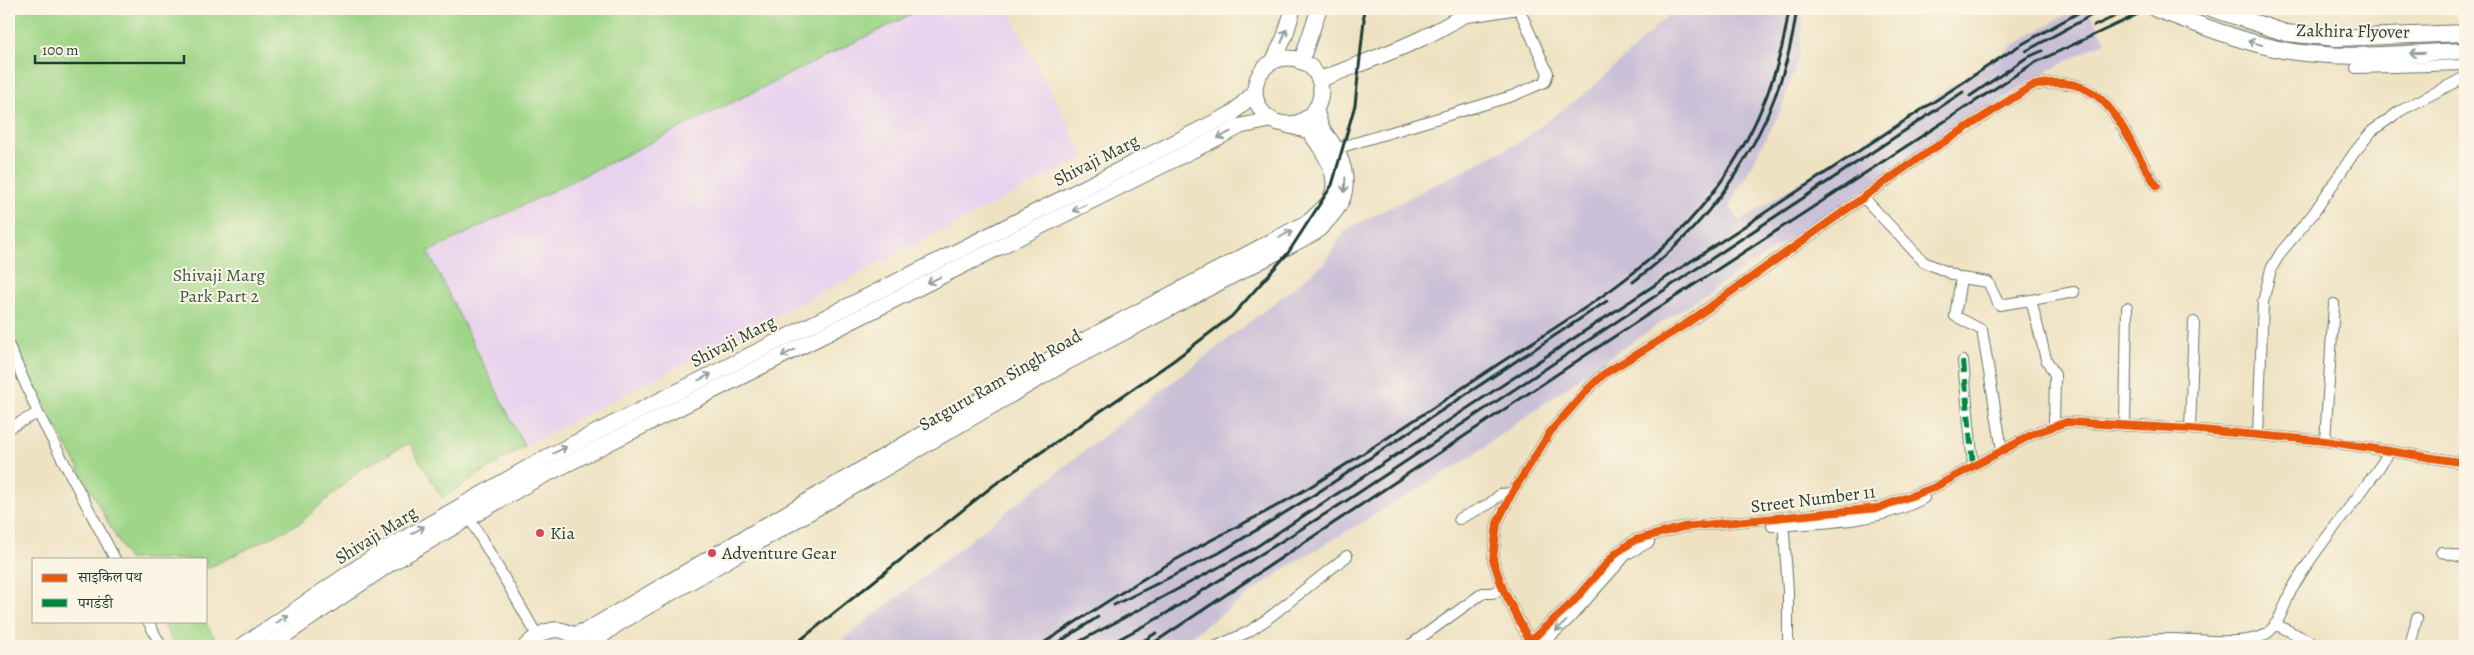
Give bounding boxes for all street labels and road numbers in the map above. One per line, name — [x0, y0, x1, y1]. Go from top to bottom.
street label: Zakhira Flyover — [2296, 18, 2410, 44]
street label: Shivaji Marg — [1049, 128, 1143, 192]
street label: Shivaji Marg — [686, 309, 780, 373]
street label: Satguru Ram Singh Road — [914, 323, 1086, 436]
street label: Street Number 11 — [1749, 479, 1877, 519]
street label: Shivaji Marg — [330, 500, 422, 570]

